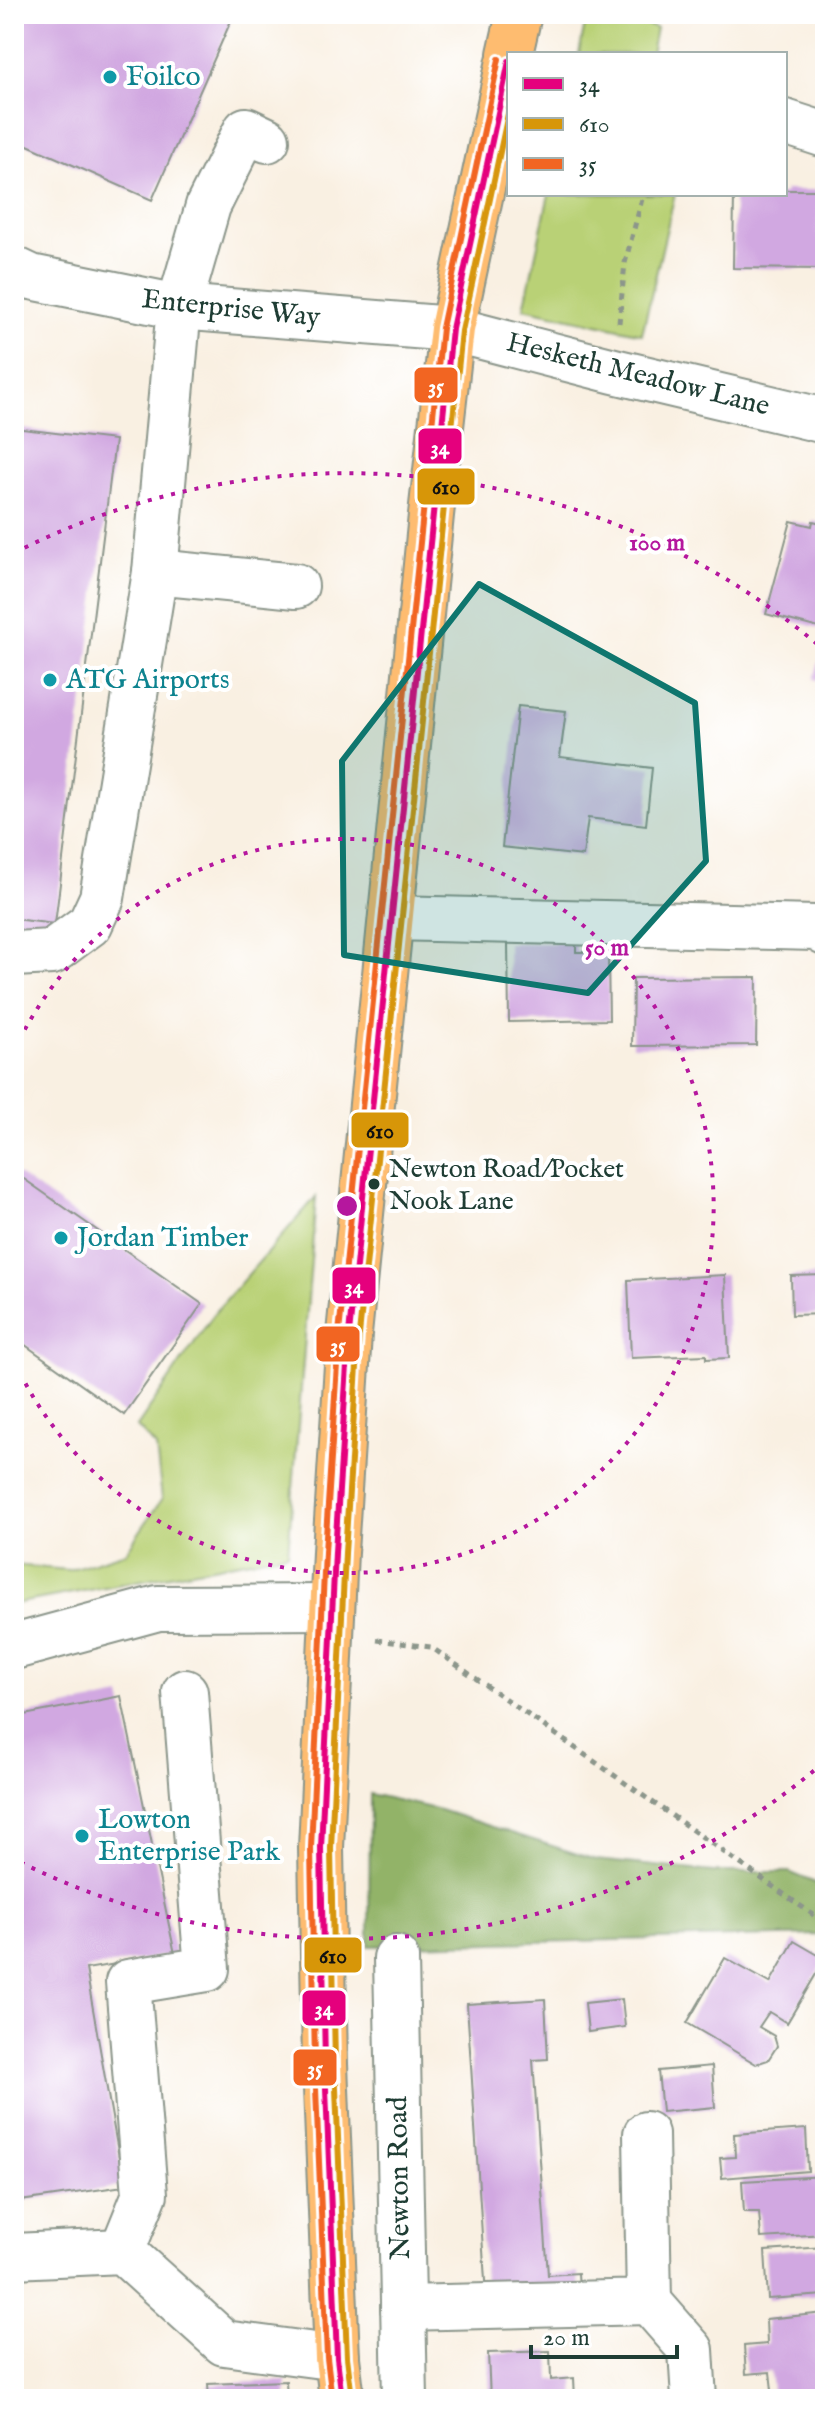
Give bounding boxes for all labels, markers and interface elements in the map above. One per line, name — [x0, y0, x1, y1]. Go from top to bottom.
legend — [507, 52, 787, 196]
place label: Foilco — [126, 60, 201, 95]
marker: Foilco — [101, 68, 119, 86]
text: 34 — [579, 70, 600, 101]
text: 610 — [579, 110, 610, 141]
text: 35 — [579, 150, 597, 181]
street label: Enterprise Way — [140, 282, 322, 336]
street label: Hesketh Meadow Lane — [503, 325, 773, 425]
line badge: 35 — [413, 366, 459, 404]
text: 35 — [428, 373, 444, 401]
line badge: 34 — [417, 427, 463, 465]
text: 34 — [430, 434, 451, 462]
line badge: 610 — [416, 467, 476, 506]
text: 610 — [432, 474, 460, 502]
text: 100 m — [629, 528, 686, 559]
place label: ATG Airports — [65, 663, 230, 698]
marker: ATG Airports — [41, 671, 59, 689]
text: 50 m — [585, 933, 630, 964]
line badge: 610 — [350, 1111, 410, 1149]
text: 610 — [366, 1118, 394, 1146]
place label: Newton Road/Pocket Nook Lane — [389, 1153, 624, 1218]
marker: Newton Road/Pocket Nook Lane — [366, 1176, 382, 1192]
centre of rings — [333, 1192, 361, 1220]
place label: Jordan Timber — [74, 1221, 249, 1256]
marker: Jordan Timber — [52, 1229, 70, 1247]
line badge: 34 — [331, 1266, 377, 1305]
text: 34 — [344, 1273, 365, 1301]
line badge: 35 — [315, 1325, 361, 1363]
text: 35 — [330, 1332, 346, 1360]
place label: Lowton Enterprise Park — [98, 1803, 281, 1870]
marker: Lowton Enterprise Park — [73, 1827, 91, 1845]
line badge: 610 — [303, 1936, 363, 1974]
text: 610 — [319, 1943, 347, 1971]
line badge: 34 — [301, 1989, 347, 2027]
text: 34 — [314, 1995, 335, 2023]
line badge: 35 — [292, 2048, 338, 2087]
text: 35 — [307, 2055, 323, 2083]
street label: Newton Road — [381, 2096, 419, 2260]
scale bar — [531, 2309, 677, 2359]
text: 20 m — [543, 2323, 590, 2354]

